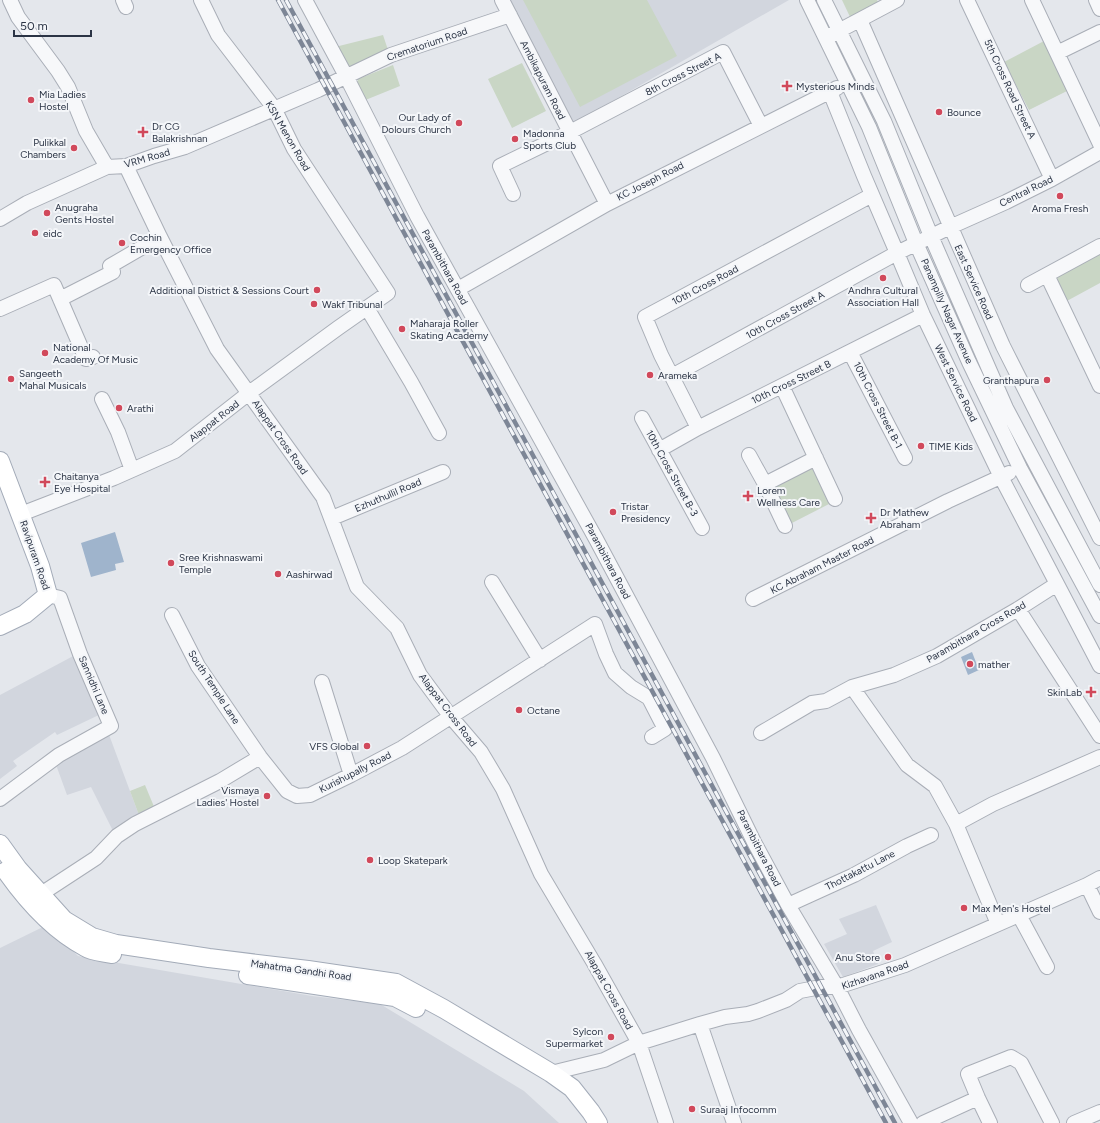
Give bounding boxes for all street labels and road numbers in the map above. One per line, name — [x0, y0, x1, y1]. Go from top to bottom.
street label: Crematorium Road — [385, 24, 469, 64]
street label: 5th Cross Road Street A — [981, 37, 1039, 141]
street label: Ambikapuram Road — [517, 38, 569, 122]
street label: 8th Cross Street A — [643, 49, 723, 99]
street label: KSN Menon Road — [263, 99, 313, 173]
street label: VRM Road — [123, 145, 172, 171]
street label: KC Joseph Road — [614, 158, 686, 204]
street label: Central Road — [997, 172, 1055, 210]
street label: Parambithara Road — [419, 227, 471, 307]
street label: East Service Road — [952, 242, 996, 322]
street label: Panampilly Nagar Avenue — [918, 256, 976, 366]
street label: 10th Cross Road — [669, 262, 741, 308]
street label: 10th Cross Street A — [743, 288, 827, 342]
street label: West Service Road — [932, 342, 980, 424]
street label: 10th Cross Street B — [749, 357, 833, 407]
street label: 10th Cross Street B-1 — [851, 360, 905, 450]
street label: Alappat Road — [186, 397, 242, 445]
street label: Alappat Cross Road — [249, 397, 311, 477]
street label: 10th Cross Street B-3 — [643, 428, 701, 518]
street label: Ezhuthullil Road — [353, 475, 424, 515]
street label: Ravipuram Road — [17, 518, 53, 592]
street label: Parambithara Road — [582, 521, 634, 601]
street label: KC Abraham Master Road — [768, 533, 876, 597]
street label: Parambithara Cross Road — [924, 598, 1028, 666]
street label: South Temple Lane — [185, 648, 243, 727]
street label: Sannidhi Lane — [76, 654, 112, 717]
street label: Alappat Cross Road — [416, 671, 480, 749]
street label: Kurishupally Road — [317, 748, 393, 796]
street label: Parambithara Road — [734, 807, 784, 889]
street label: Thottakattu Lane — [823, 847, 897, 893]
street label: Alappat Cross Road — [582, 948, 636, 1032]
street label: Mahatma Gandhi Road — [250, 956, 352, 984]
street label: Kizhavana Road — [840, 957, 910, 993]

